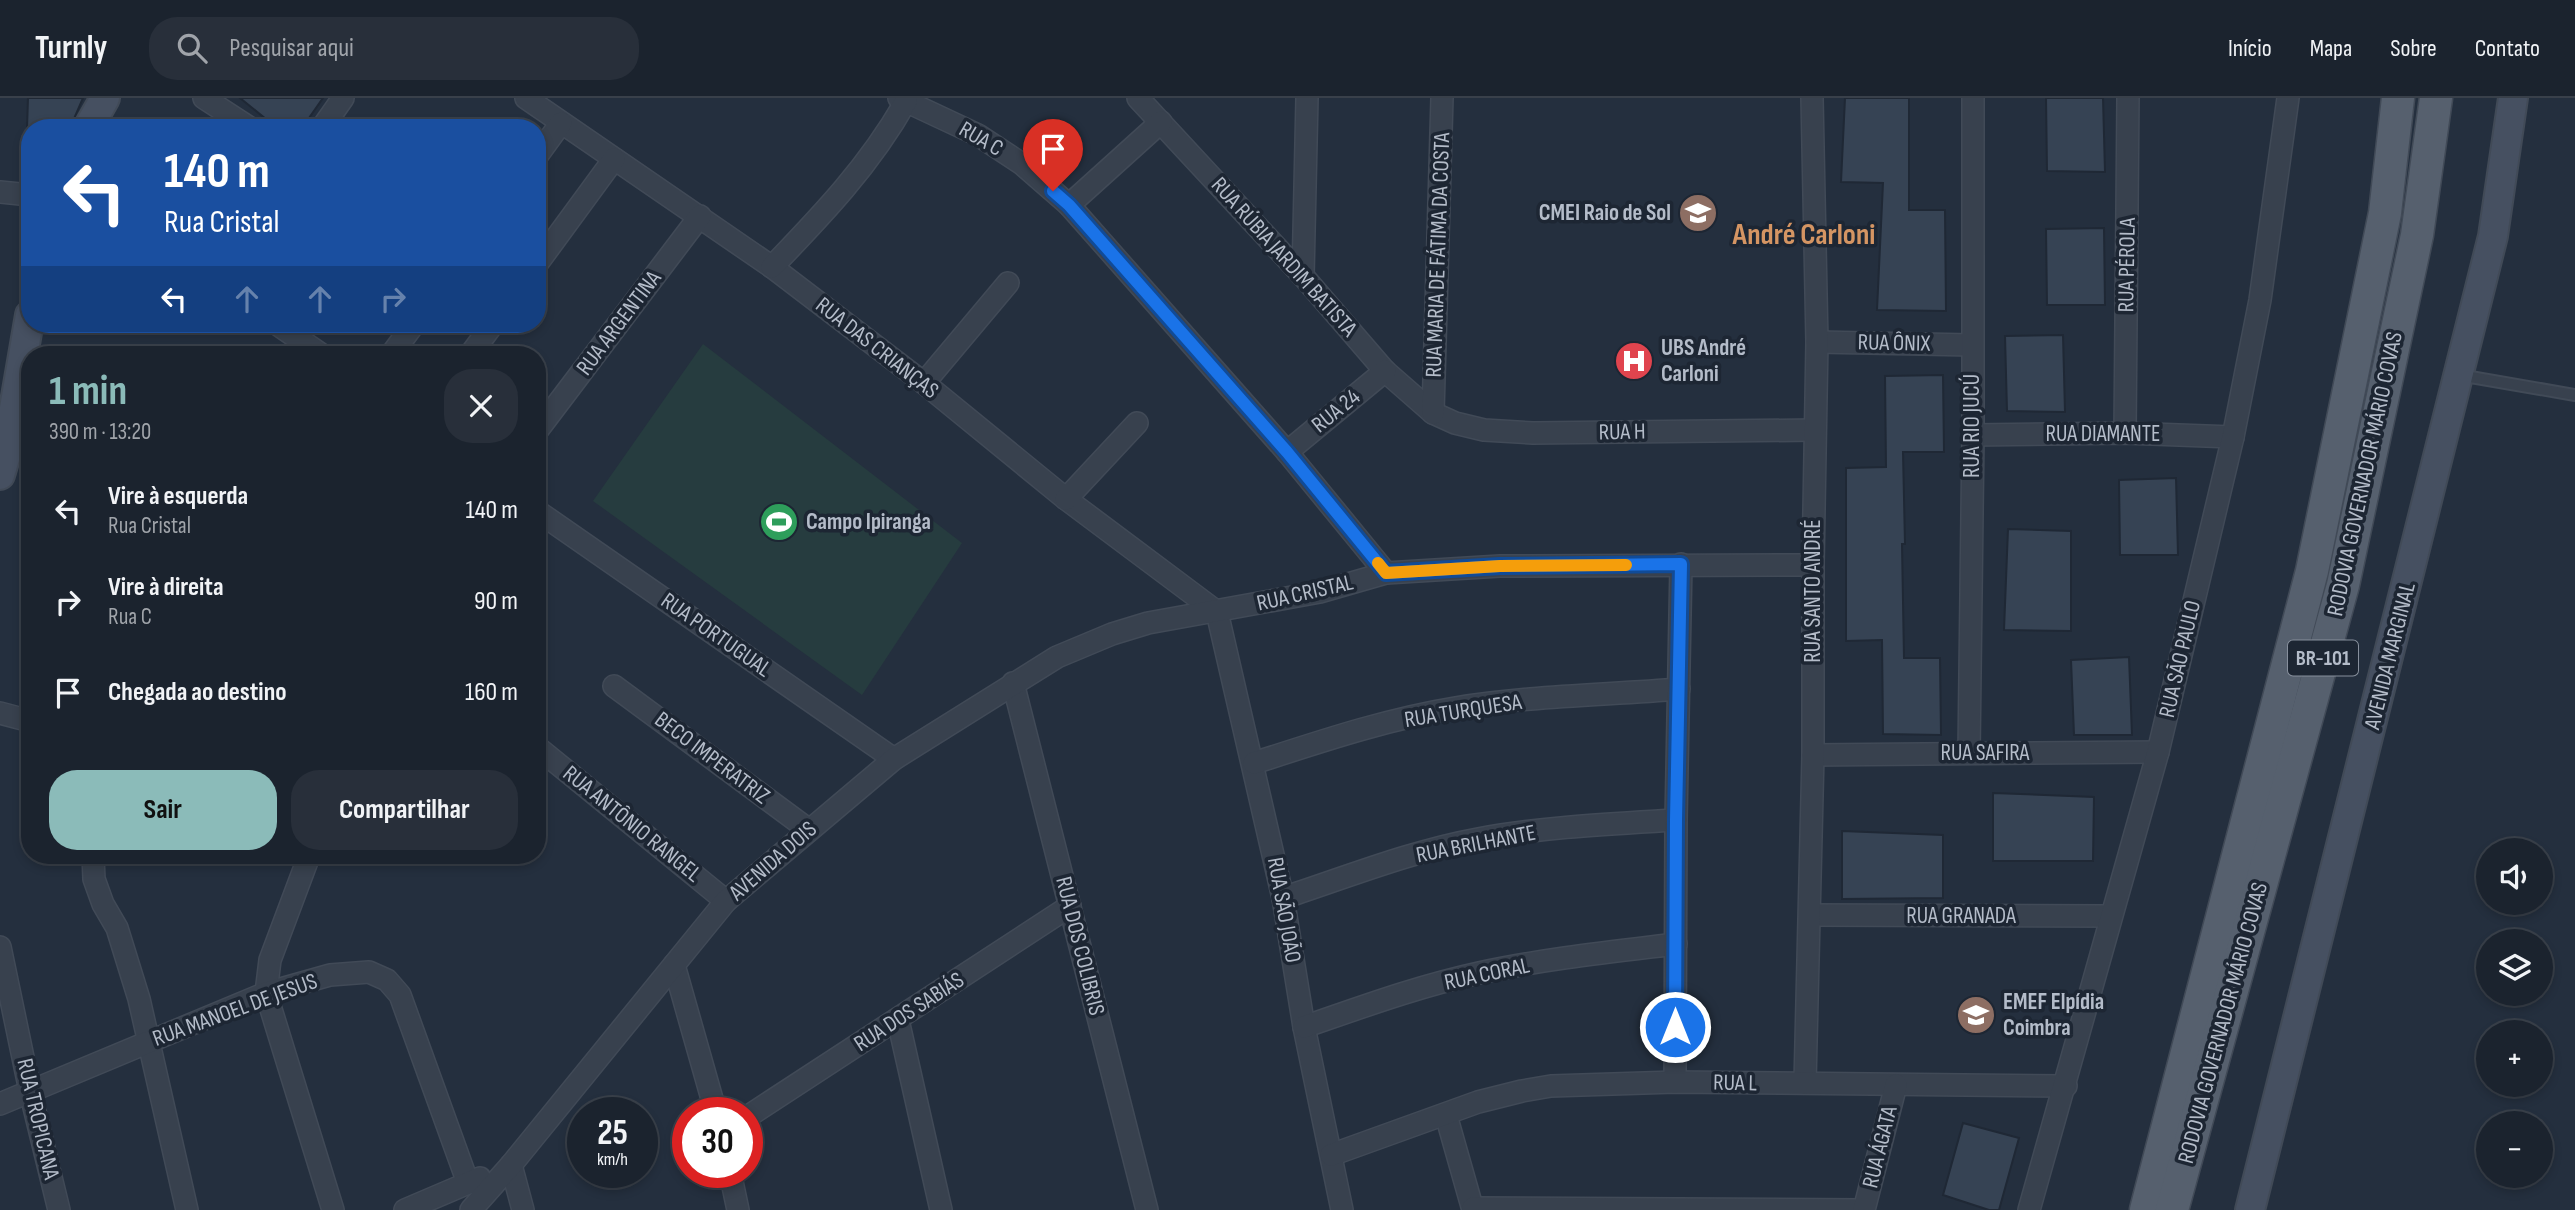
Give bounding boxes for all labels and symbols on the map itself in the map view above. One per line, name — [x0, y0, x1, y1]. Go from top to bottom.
street label: RUA C — [954, 115, 1008, 163]
pin — [1023, 119, 1083, 191]
street label: RUA MARIA DE FÁTIMA DA COSTA — [1420, 132, 1456, 378]
street label: RUA RÚBIA JARDIM BATISTA — [1205, 171, 1363, 343]
school or university icon: CMEI Raio de Sol — [1677, 192, 1719, 234]
place label: CMEI Raio de Sol — [1539, 199, 1671, 227]
district label: André Carloni — [1732, 217, 1875, 253]
street label: RUA PÉROLA — [2112, 217, 2142, 313]
street label: RUA ARGENTINA — [571, 265, 668, 381]
street label: RUA DAS CRIANÇAS — [810, 291, 944, 405]
street label: RUA ÔNIX — [1857, 328, 1931, 358]
street label: RODOVIA GOVERNADOR MÁRIO COVAS — [2321, 329, 2409, 619]
place label: UBS André Carloni — [1661, 334, 1746, 388]
hospital icon: UBS André Carloni — [1613, 340, 1655, 382]
street label: RUA RIO JUCÚ — [1958, 374, 1986, 478]
street label: RUA 24 — [1306, 383, 1366, 439]
street label: RUA H — [1598, 418, 1646, 446]
street label: RUA DIAMANTE — [2045, 420, 2161, 448]
sports icon: Campo Ipiranga — [758, 501, 800, 543]
place label: Campo Ipiranga — [806, 508, 931, 536]
street label: RUA SANTO ANDRÉ — [1799, 519, 1827, 663]
street label: RUA CRISTAL — [1254, 568, 1356, 618]
street label: AVENIDA MARGINAL — [2358, 579, 2422, 733]
street label: RUA PORTUGUAL — [655, 587, 777, 684]
street label: RUA SÃO PAULO — [2153, 598, 2207, 720]
road number: BR-101 — [2288, 640, 2358, 676]
street label: RUA TURQUESA — [1402, 688, 1524, 734]
street label: BECO IMPERATRIZ — [649, 706, 775, 810]
street label: RUA SAFIRA — [1941, 739, 2030, 767]
street label: RUA ANTÔNIO RANGEL — [557, 760, 707, 889]
street label: AVENIDA DOIS — [723, 815, 823, 907]
street label: RUA BRILHANTE — [1414, 819, 1538, 869]
street label: RUA SÃO JOÃO — [1261, 855, 1307, 965]
street label: RUA DOS COLIBRIS — [1049, 874, 1111, 1018]
street label: RODOVIA GOVERNADOR MÁRIO COVAS — [2172, 879, 2274, 1167]
street label: RUA GRANADA — [1906, 902, 2016, 930]
street label: RUA CORAL — [1442, 951, 1533, 997]
street label: RUA DOS SABIÁS — [849, 966, 969, 1058]
street label: RUA MANOEL DE JESUS — [149, 967, 321, 1053]
place label: EMEF Elpídia Coimbra — [2003, 988, 2104, 1042]
position arrow — [1638, 990, 1712, 1064]
school or university icon: EMEF Elpídia Coimbra — [1955, 994, 1997, 1036]
street label: RUA TROPICANA — [10, 1056, 66, 1182]
street label: RUA L — [1713, 1069, 1758, 1097]
speed limit sign: 30 — [672, 1097, 763, 1188]
street label: RUA ÁGATA — [1856, 1103, 1904, 1191]

